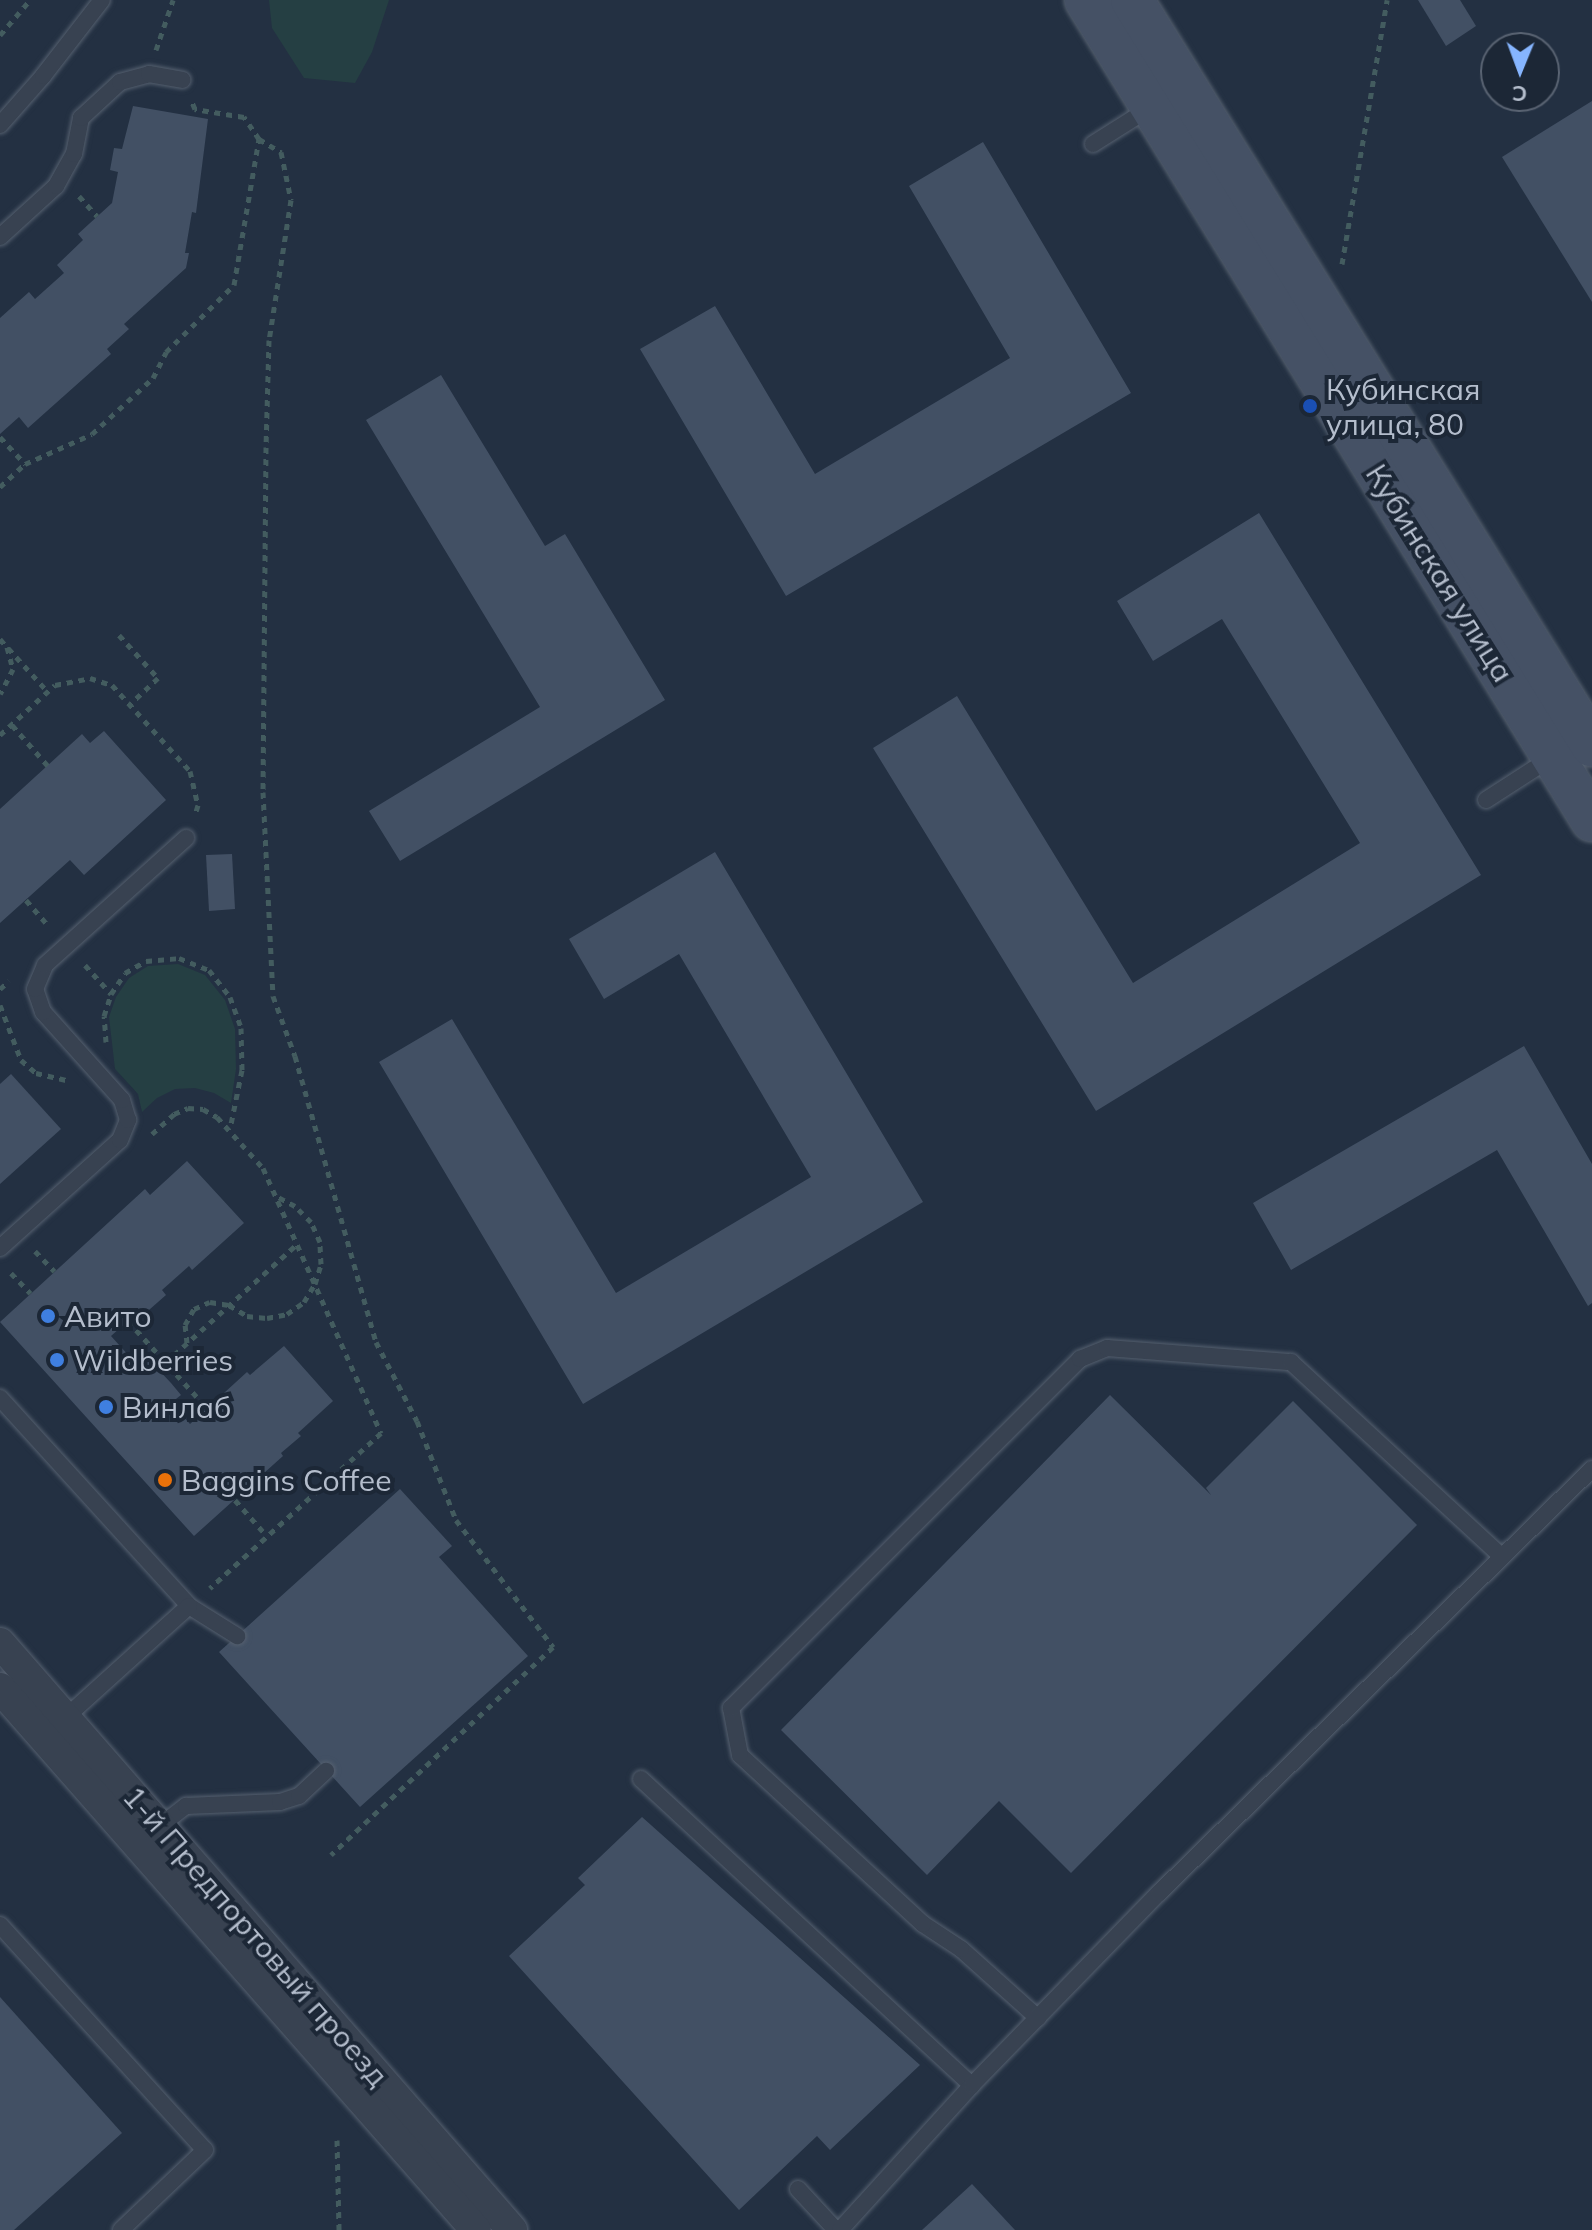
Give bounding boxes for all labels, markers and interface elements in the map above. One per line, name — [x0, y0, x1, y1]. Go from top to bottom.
north arrow — [1480, 32, 1560, 112]
text: С — [1512, 80, 1527, 108]
place label: Кубинская улица, 80 — [1326, 371, 1481, 442]
marker: Кубинская улица, 80 — [1301, 397, 1319, 415]
street label: Кубинская улица — [1359, 458, 1521, 688]
place label: Авито — [64, 1298, 152, 1334]
marker: Авито — [39, 1307, 57, 1325]
place label: Wildberries — [73, 1342, 233, 1378]
marker: Wildberries — [48, 1351, 66, 1369]
place label: Винлаб — [122, 1389, 232, 1425]
marker: Винлаб — [97, 1398, 115, 1416]
place label: Baggins Coffee — [181, 1462, 391, 1498]
marker: Baggins Coffee — [156, 1471, 174, 1489]
street label: 1-й Предпортовый проезд — [116, 1779, 396, 2093]

